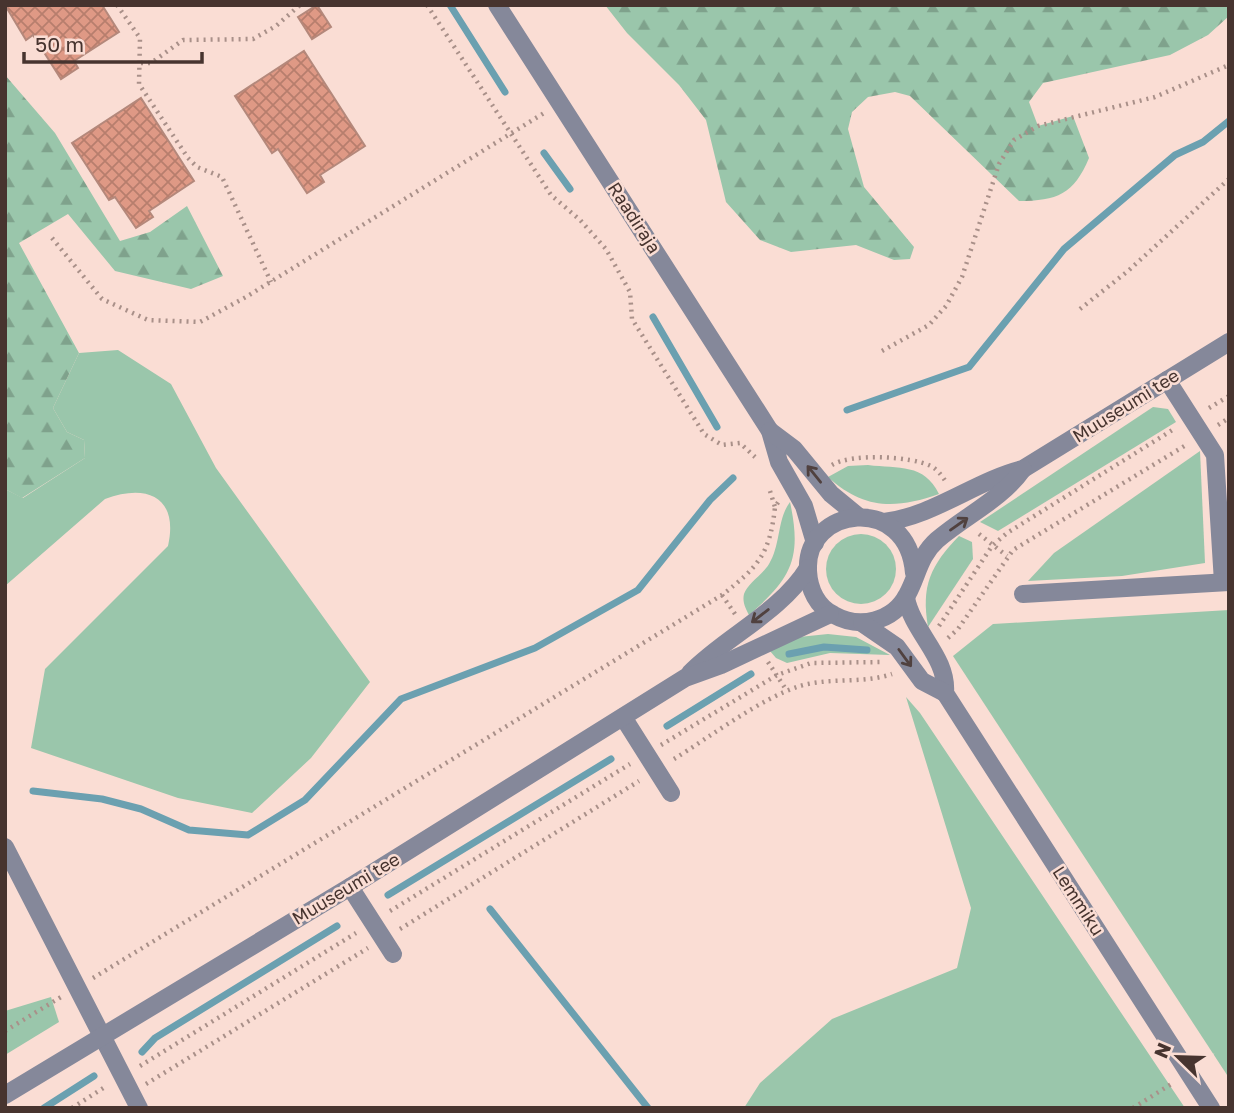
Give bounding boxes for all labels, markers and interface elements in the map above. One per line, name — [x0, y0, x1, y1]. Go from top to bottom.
scale bar — [24, 21, 203, 65]
text: 50 m — [35, 31, 84, 57]
street label: Raadiraja — [604, 178, 666, 257]
street label: Muuseumi tee — [1068, 364, 1183, 447]
one-way arrow — [807, 466, 822, 484]
one-way arrow — [949, 517, 968, 531]
one-way arrow — [751, 609, 770, 624]
one-way arrow — [898, 648, 912, 667]
street label: Muuseumi tee — [288, 847, 403, 929]
street label: Lemmiku — [1048, 862, 1109, 939]
north arrow — [1143, 1022, 1213, 1092]
text: N — [1148, 1039, 1175, 1061]

